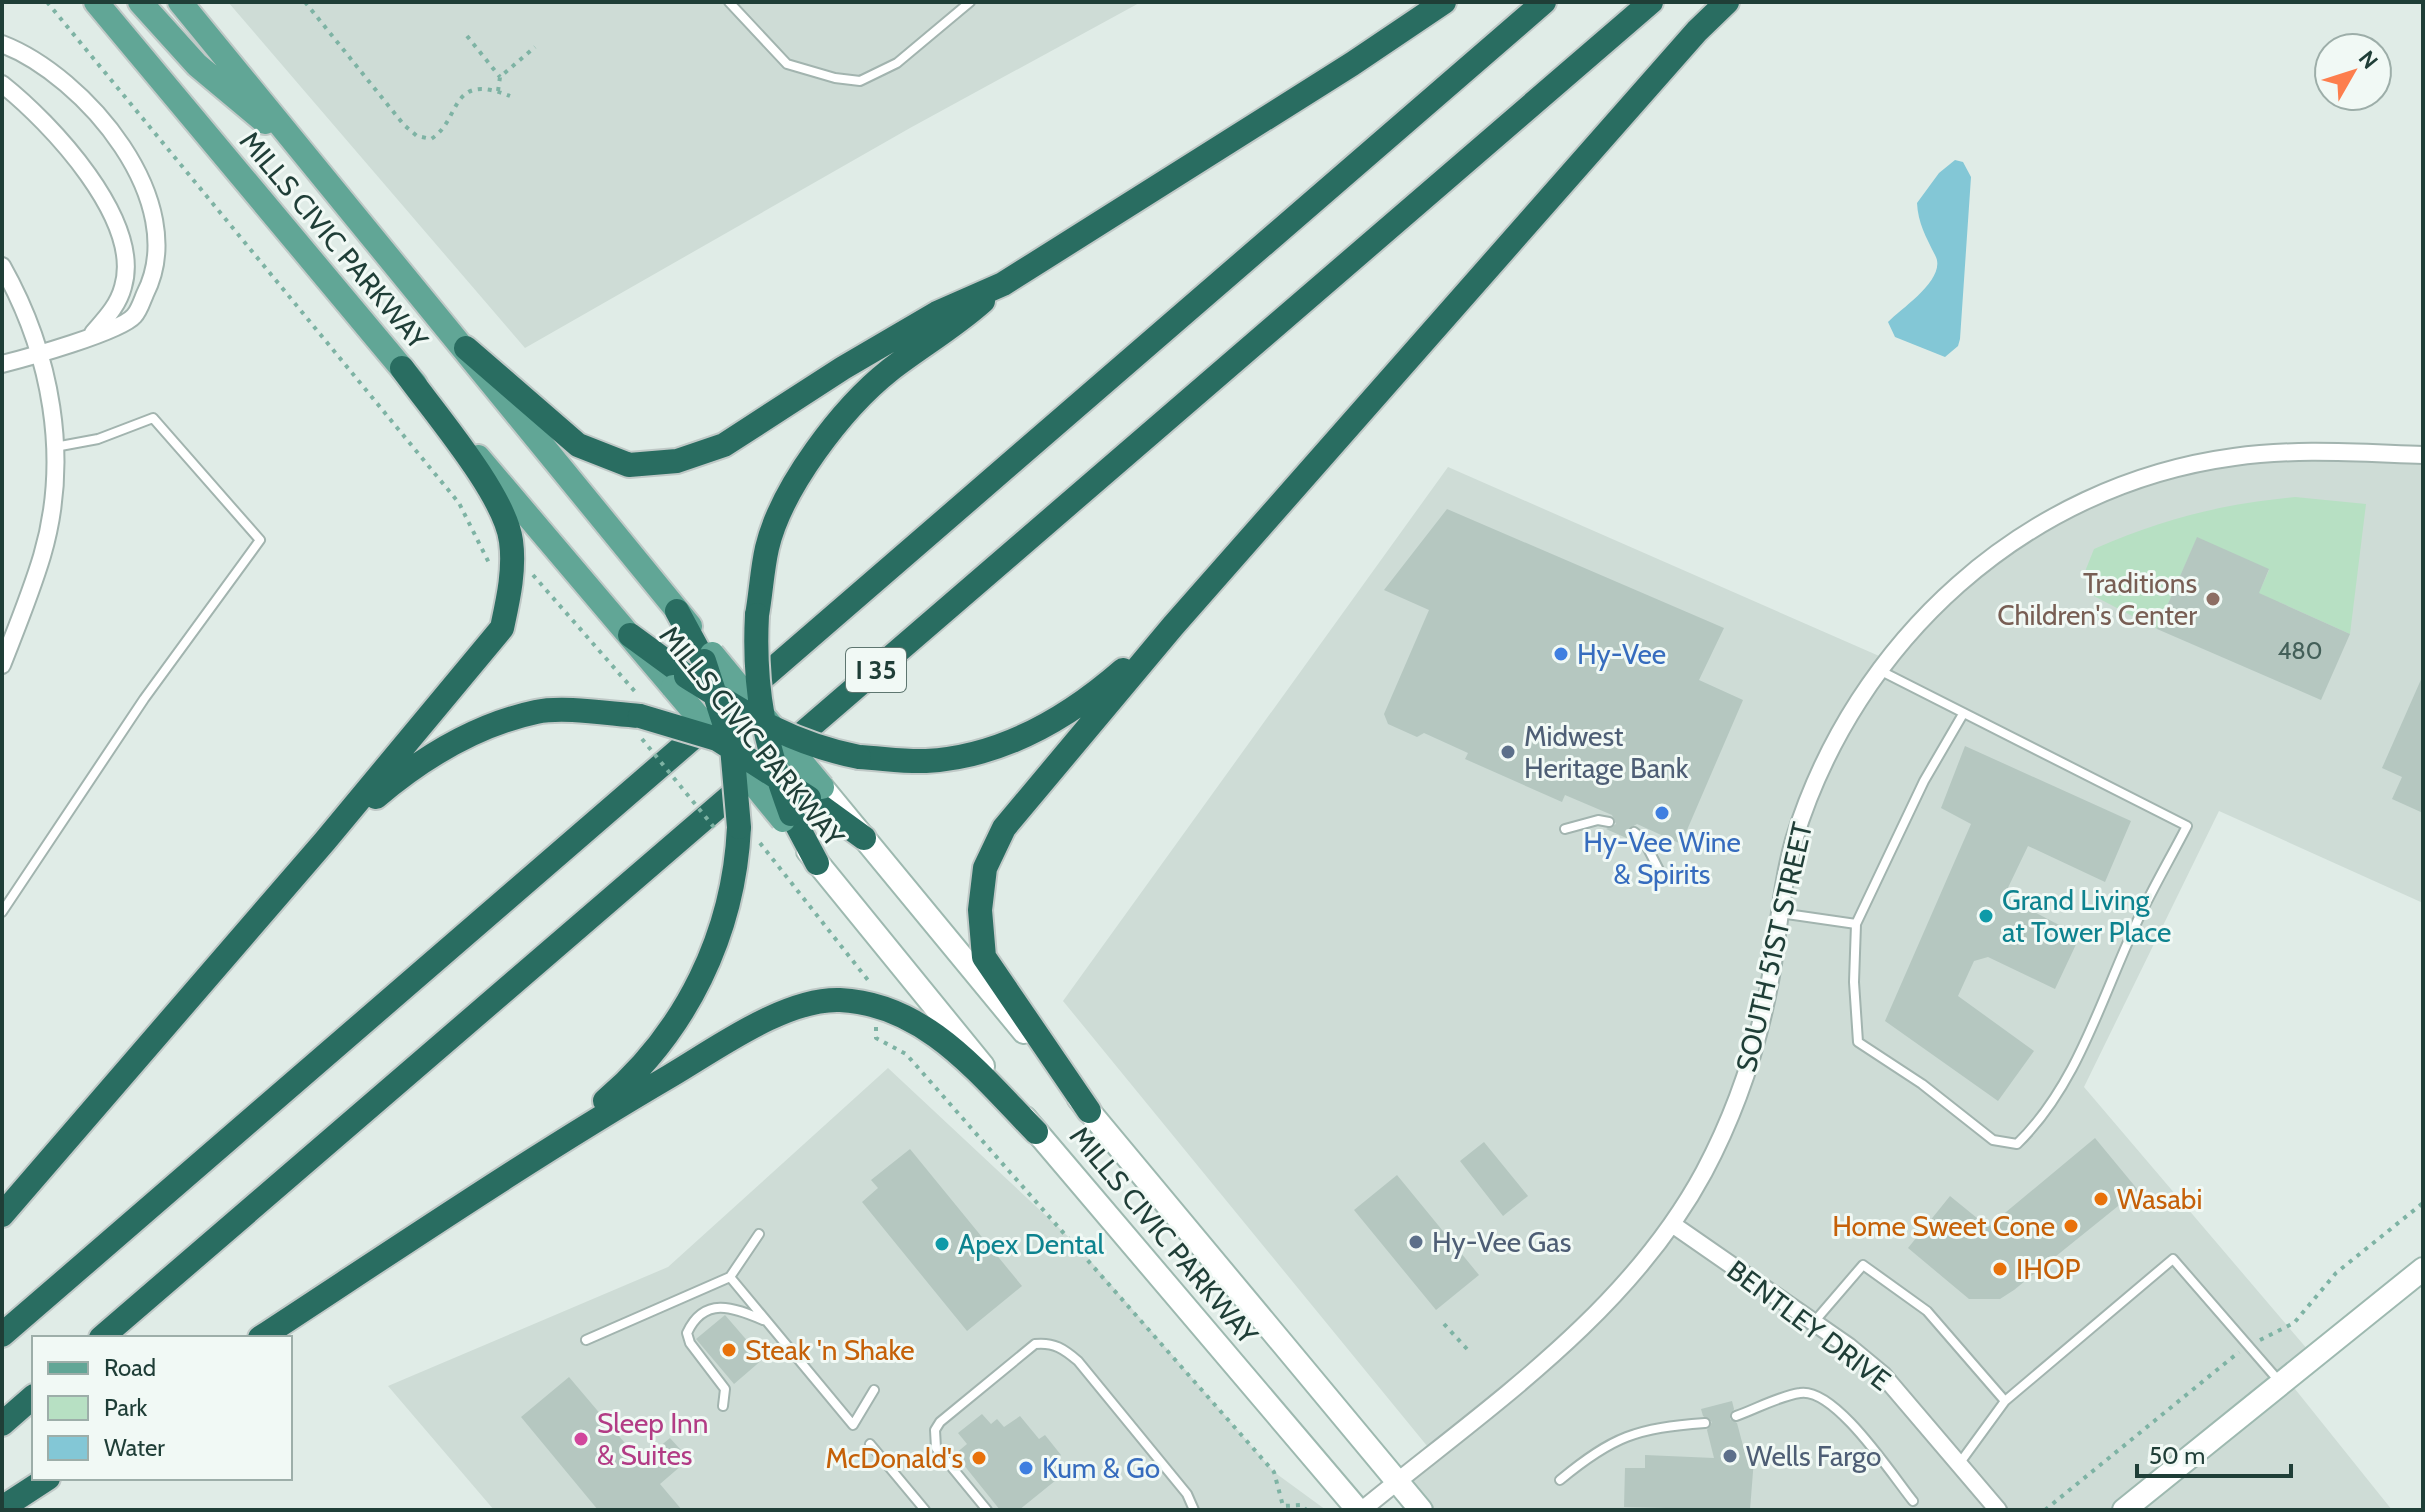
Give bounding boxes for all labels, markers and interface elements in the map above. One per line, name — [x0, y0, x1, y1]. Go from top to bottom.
north arrow — [2313, 32, 2393, 112]
text: N — [2353, 45, 2384, 74]
street label: MILLS CIVIC PARKWAY — [233, 124, 436, 357]
place label: Traditions Children's Center — [1997, 566, 2197, 632]
marker: Traditions Children's Center — [2204, 590, 2222, 608]
street label: MILLS CIVIC PARKWAY — [652, 619, 852, 854]
house number: 480 — [2277, 636, 2323, 665]
place label: Hy-Vee — [1577, 637, 1666, 671]
marker: Hy-Vee — [1552, 645, 1570, 663]
road number: I 35 — [846, 648, 906, 692]
place label: Midwest Heritage Bank — [1524, 719, 1689, 785]
marker: Midwest Heritage Bank — [1499, 743, 1517, 761]
marker: Hy-Vee Wine & Spirits — [1653, 804, 1671, 822]
street label: SOUTH 51ST STREET — [1729, 819, 1819, 1075]
place label: Hy-Vee Wine & Spirits — [1583, 825, 1741, 891]
place label: Grand Living at Tower Place — [2002, 883, 2171, 949]
marker: Grand Living at Tower Place — [1977, 907, 1995, 925]
street label: MILLS CIVIC PARKWAY — [1063, 1119, 1266, 1352]
place label: Wasabi — [2117, 1182, 2202, 1216]
marker: Wasabi — [2092, 1190, 2110, 1208]
place label: Home Sweet Cone — [1832, 1209, 2055, 1243]
marker: Home Sweet Cone — [2062, 1217, 2080, 1235]
place label: Hy-Vee Gas — [1432, 1225, 1571, 1259]
place label: Apex Dental — [958, 1227, 1104, 1261]
marker: Hy-Vee Gas — [1407, 1233, 1425, 1251]
marker: Apex Dental — [933, 1235, 951, 1253]
place label: IHOP — [2016, 1252, 2080, 1286]
street label: BENTLEY DRIVE — [1721, 1253, 1897, 1397]
marker: IHOP — [1991, 1260, 2009, 1278]
place label: Steak 'n Shake — [745, 1333, 915, 1367]
legend — [32, 1336, 292, 1480]
marker: Steak 'n Shake — [720, 1341, 738, 1359]
text: Road — [104, 1353, 156, 1382]
text: Park — [104, 1393, 147, 1422]
place label: Sleep Inn & Suites — [597, 1406, 708, 1472]
scale bar — [2137, 1428, 2291, 1478]
marker: Sleep Inn & Suites — [572, 1430, 590, 1448]
text: Water — [104, 1433, 165, 1462]
place label: Wells Fargo — [1746, 1439, 1881, 1473]
place label: McDonald's — [825, 1441, 963, 1475]
text: 50 m — [2149, 1441, 2205, 1470]
marker: Wells Fargo — [1721, 1447, 1739, 1465]
marker: McDonald's — [970, 1449, 988, 1467]
place label: Kum & Go — [1042, 1451, 1160, 1485]
marker: Kum & Go — [1017, 1459, 1035, 1477]

